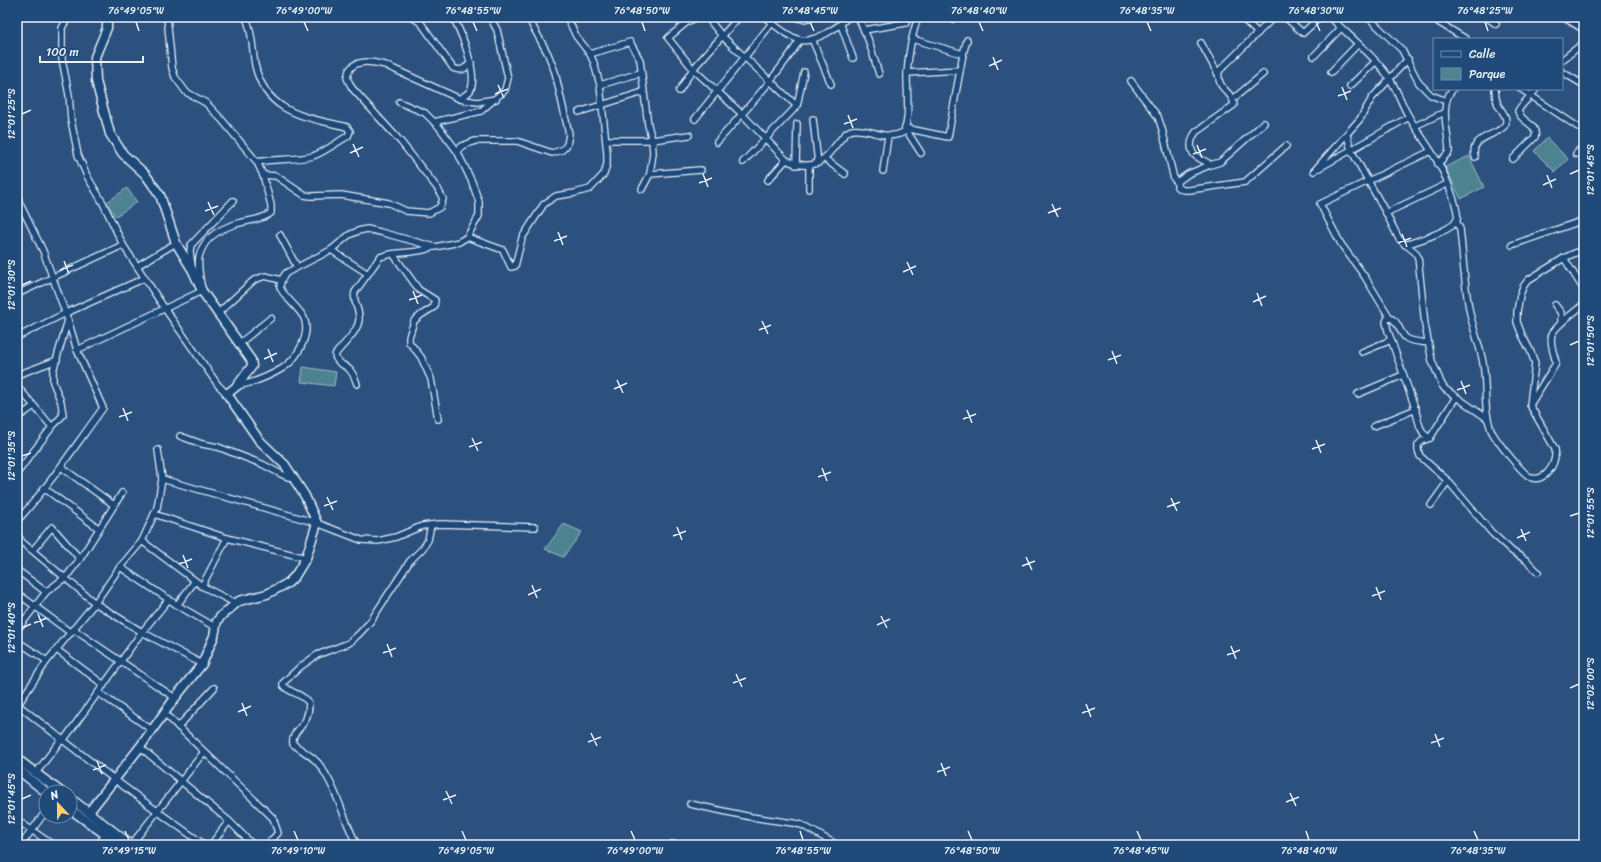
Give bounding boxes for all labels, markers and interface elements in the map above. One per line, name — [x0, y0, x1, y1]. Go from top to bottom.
text: 76°49'05"W — [108, 2, 164, 20]
text: 76°49'00"W — [276, 2, 332, 20]
text: 76°48'55"W — [445, 2, 501, 20]
text: 76°48'50"W — [614, 2, 670, 20]
text: 76°48'45"W — [782, 2, 838, 20]
text: 76°48'40"W — [951, 2, 1007, 20]
text: 76°48'35"W — [1119, 2, 1175, 20]
text: 76°48'30"W — [1288, 2, 1344, 20]
text: 76°48'25"W — [1457, 2, 1513, 20]
scale bar — [40, 38, 143, 64]
legend — [1433, 38, 1563, 90]
text: 100 m — [46, 41, 79, 63]
text: Calle — [1469, 43, 1496, 65]
text: Parque — [1469, 63, 1506, 85]
text: 12°01'25"S — [3, 88, 21, 139]
text: 12°01'45"S — [1582, 144, 1600, 196]
text: 12°01'30"S — [3, 259, 21, 310]
text: 12°01'50"S — [1582, 315, 1600, 367]
text: 12°01'35"S — [3, 430, 21, 481]
text: 12°01'55"S — [1582, 487, 1600, 539]
text: 12°01'40"S — [3, 601, 21, 654]
text: 12°02'00"S — [1582, 657, 1600, 711]
text: 12°01'45"S — [3, 773, 21, 825]
north arrow — [38, 784, 78, 824]
text: N — [46, 785, 62, 806]
text: 76°49'15"W — [102, 842, 156, 860]
text: 76°49'10"W — [271, 842, 325, 860]
text: 76°49'05"W — [438, 842, 494, 860]
text: 76°49'00"W — [607, 842, 663, 860]
text: 76°48'55"W — [775, 842, 831, 860]
text: 76°48'50"W — [944, 842, 1000, 860]
text: 76°48'45"W — [1113, 842, 1169, 860]
text: 76°48'40"W — [1281, 842, 1337, 860]
text: 76°48'35"W — [1450, 842, 1506, 860]

